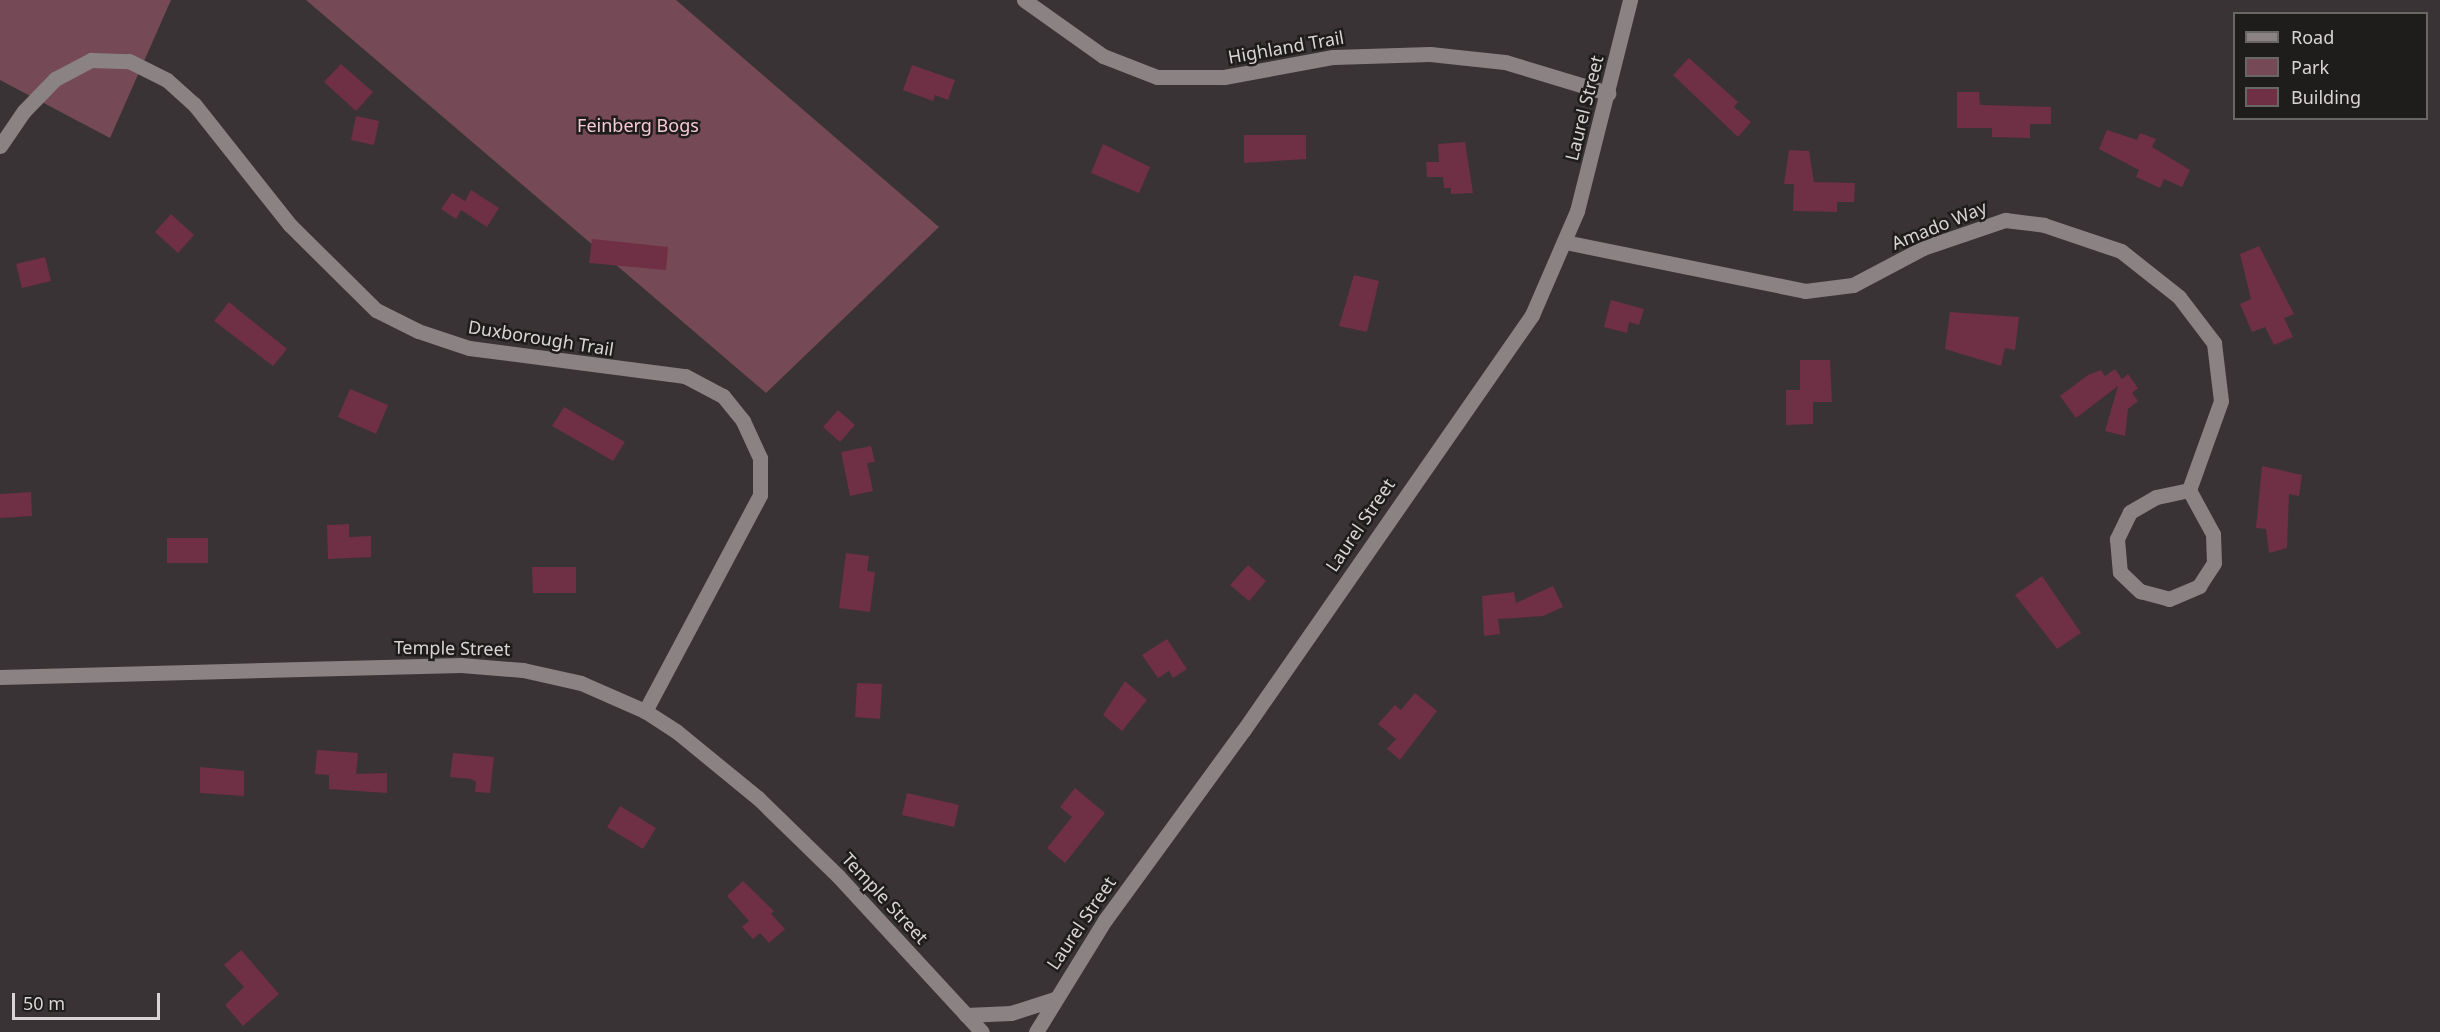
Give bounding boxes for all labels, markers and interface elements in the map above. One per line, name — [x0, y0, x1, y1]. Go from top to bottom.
legend — [2233, 12, 2428, 120]
text: Road — [2291, 25, 2334, 49]
street label: Highland Trail — [1226, 26, 1346, 68]
street label: Laurel Street — [1561, 53, 1607, 163]
text: Park — [2291, 55, 2329, 79]
text: Building — [2291, 85, 2361, 109]
park label: Feinberg Bogs — [577, 114, 699, 136]
street label: Amado Way — [1888, 196, 1990, 254]
street label: Duxborough Trail — [467, 316, 615, 360]
street label: Laurel Street — [1321, 474, 1399, 576]
street label: Temple Street — [394, 636, 510, 660]
street label: Temple Street — [837, 848, 933, 948]
street label: Laurel Street — [1042, 872, 1120, 974]
scale bar — [15, 981, 164, 1019]
text: 50 m — [23, 991, 65, 1015]

